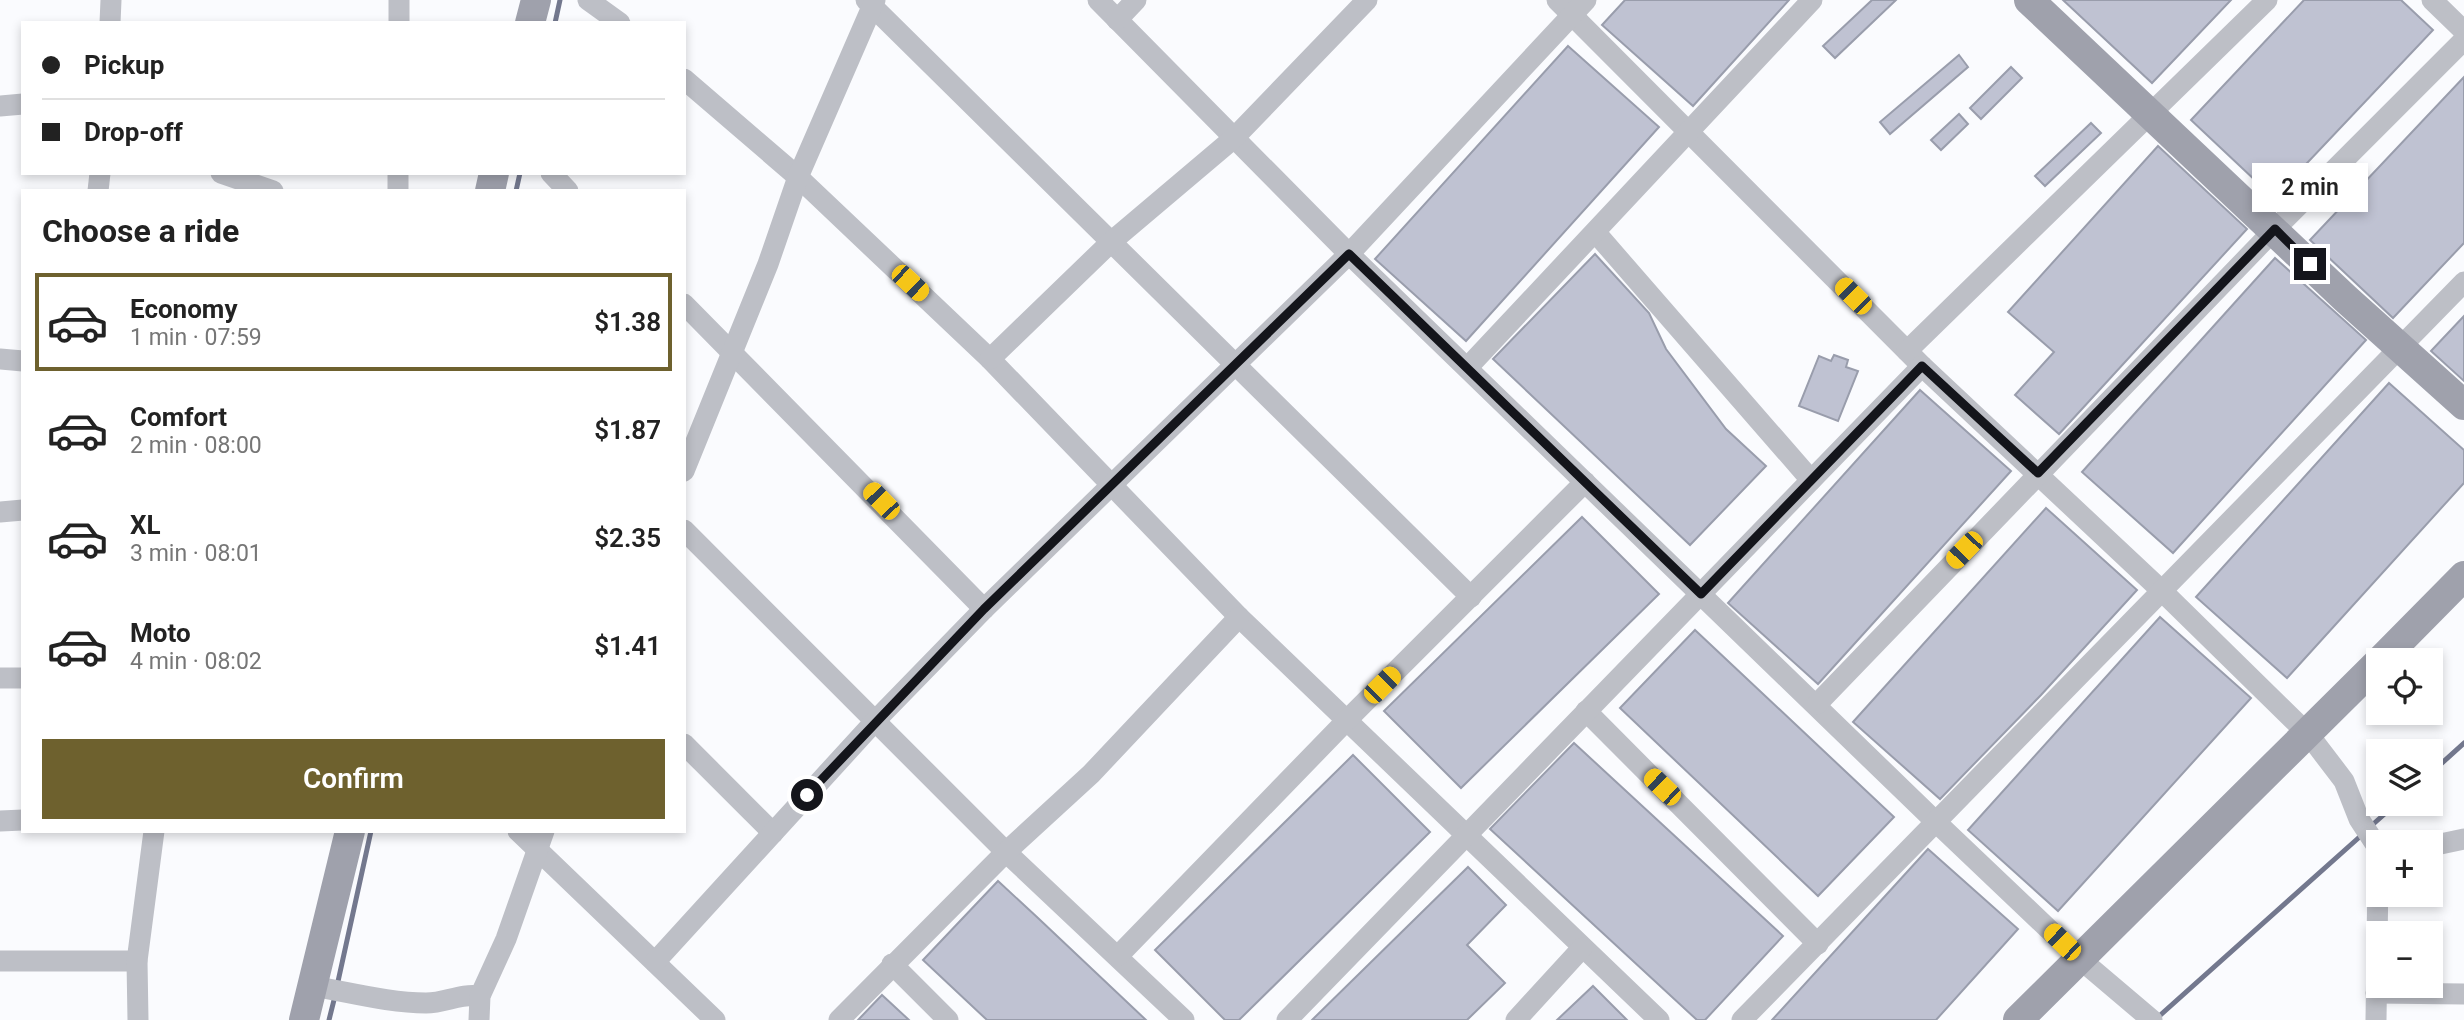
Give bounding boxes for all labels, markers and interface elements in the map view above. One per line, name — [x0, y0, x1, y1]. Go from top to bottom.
text: Pickup — [84, 50, 164, 80]
text: Drop-off — [84, 117, 183, 147]
callout: 2 min — [2252, 162, 2368, 212]
text: 2 min — [2281, 174, 2339, 201]
text: Choose a ride — [42, 212, 239, 250]
route end — [2294, 248, 2326, 280]
car — [888, 261, 933, 305]
car — [1831, 274, 1876, 318]
icon: car — [46, 291, 109, 354]
text: Economy — [130, 294, 237, 324]
text: $1.38 — [594, 307, 661, 337]
text: 1 min · 07:59 — [130, 324, 262, 351]
icon: car — [46, 399, 109, 462]
text: Comfort — [130, 402, 227, 432]
text: $1.87 — [594, 415, 661, 445]
text: 2 min · 08:00 — [130, 432, 262, 459]
car — [859, 479, 904, 523]
icon: car — [46, 507, 109, 570]
text: XL — [130, 510, 161, 540]
text: $2.35 — [594, 523, 661, 553]
car — [1942, 528, 1987, 572]
text: 3 min · 08:01 — [130, 540, 262, 567]
icon: car — [46, 615, 109, 678]
text: Moto — [130, 618, 191, 648]
text: $1.41 — [594, 631, 661, 661]
text: 4 min · 08:02 — [130, 648, 262, 675]
map controls — [2366, 648, 2443, 998]
button: locate — [2366, 648, 2443, 725]
car — [1360, 663, 1405, 707]
button: Confirm — [42, 739, 665, 819]
button: layers — [2366, 739, 2443, 816]
car — [1640, 765, 1685, 809]
route start — [791, 779, 823, 811]
button: + — [2366, 830, 2443, 907]
car — [2040, 920, 2085, 964]
button: − — [2366, 921, 2443, 998]

